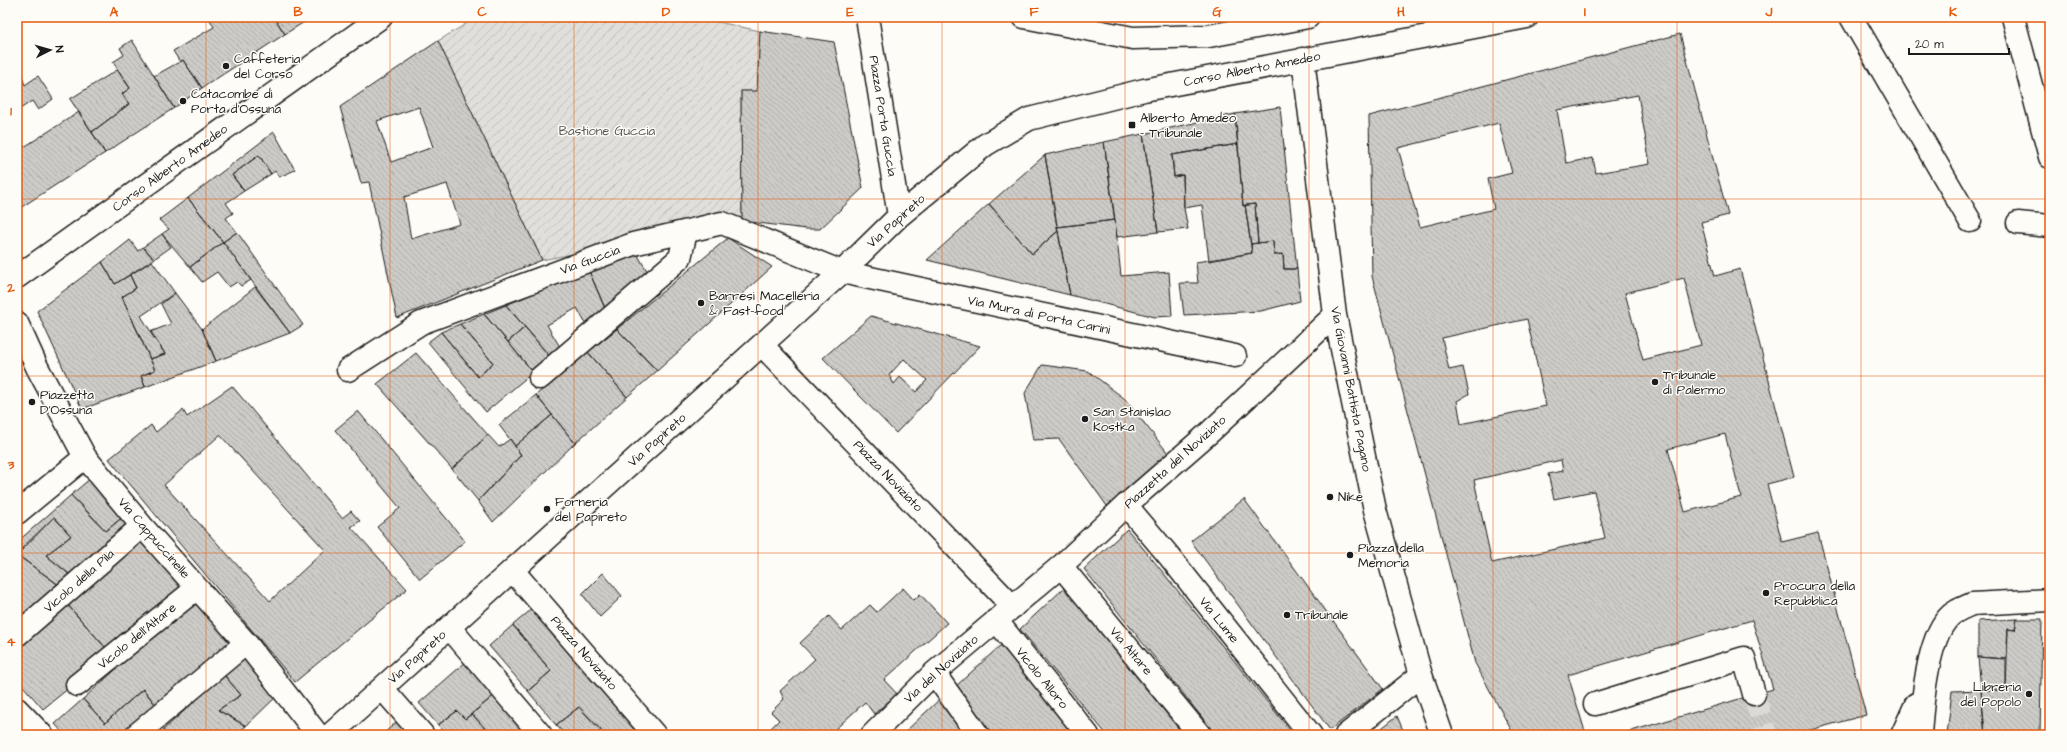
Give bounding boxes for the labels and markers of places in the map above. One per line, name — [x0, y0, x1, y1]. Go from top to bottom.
place label: Caffeteria del Corso — [234, 50, 301, 83]
marker: Caffeteria del Corso — [221, 61, 231, 71]
place label: Catacombe di Porta d'Ossuna — [191, 85, 281, 118]
marker: Catacombe di Porta d'Ossuna — [178, 96, 188, 106]
place label: Alberto Amedeo - Tribunale — [1140, 109, 1237, 142]
marker: Alberto Amedeo - Tribunale — [1127, 120, 1137, 130]
place label: Barresi Macelleria & Fast-food — [709, 287, 820, 320]
marker: Barresi Macelleria & Fast-food — [696, 298, 706, 308]
place label: Tribunale di Palermo — [1663, 366, 1726, 399]
marker: Tribunale di Palermo — [1650, 377, 1660, 387]
place label: Piazzetta D'Ossuna — [40, 386, 94, 419]
marker: Piazzetta D'Ossuna — [27, 397, 37, 407]
place label: San Stanislao Kostka — [1093, 403, 1172, 436]
marker: San Stanislao Kostka — [1080, 414, 1090, 424]
place label: Nike — [1338, 488, 1363, 506]
marker: Nike — [1325, 492, 1335, 502]
place label: Forneria del Papireto — [555, 493, 628, 526]
marker: Forneria del Papireto — [542, 504, 552, 514]
place label: Piazza della Memoria — [1358, 539, 1424, 572]
marker: Piazza della Memoria — [1345, 550, 1355, 560]
place label: Procura della Repubblica — [1774, 577, 1855, 610]
marker: Procura della Repubblica — [1761, 588, 1771, 598]
place label: Tribunale — [1295, 606, 1348, 624]
marker: Tribunale — [1282, 610, 1292, 620]
place label: Libreria del Popolo — [1961, 678, 2022, 711]
marker: Libreria del Popolo — [2024, 689, 2034, 699]

